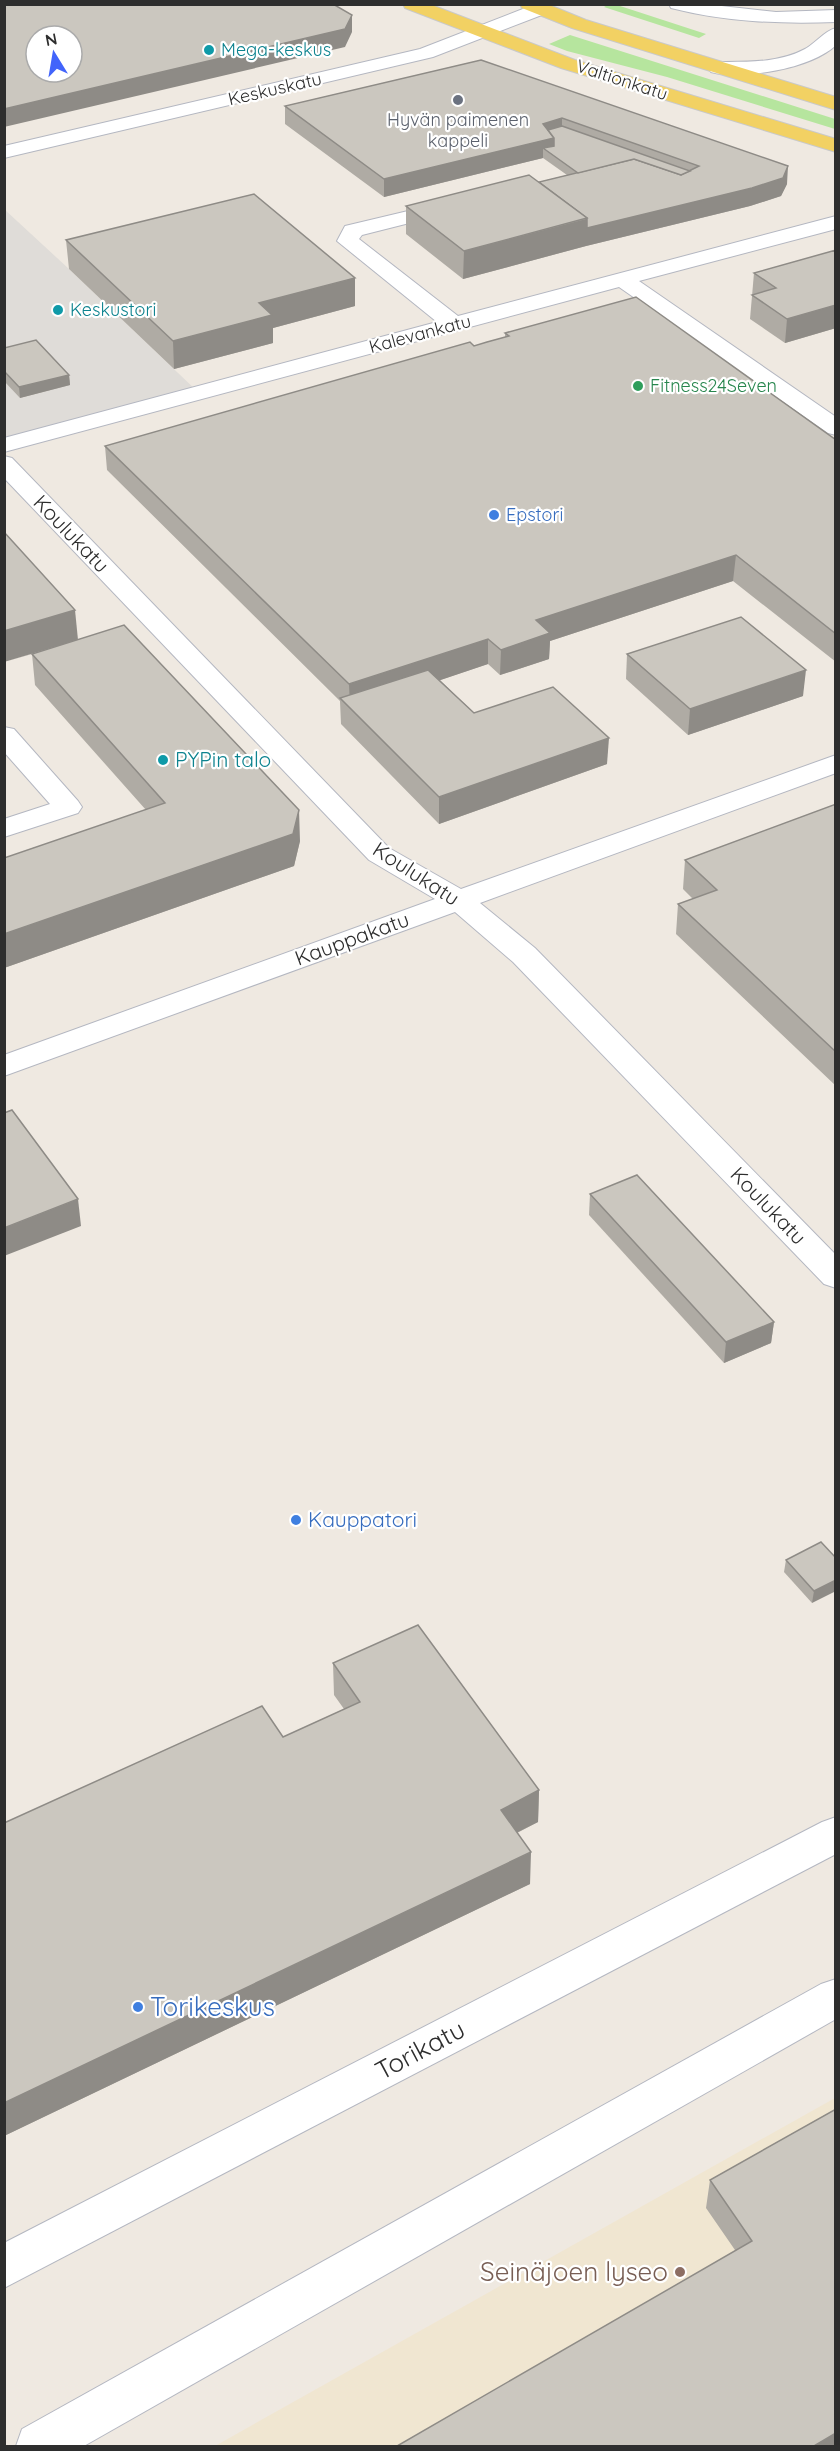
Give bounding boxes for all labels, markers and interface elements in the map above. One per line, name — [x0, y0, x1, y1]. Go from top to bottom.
north arrow — [24, 24, 84, 84]
text: N — [43, 28, 59, 50]
place label: Mega-keskus — [221, 38, 331, 61]
marker: Mega-keskus — [202, 43, 216, 57]
street label: Valtionkatu — [574, 54, 671, 105]
street label: Keskuskatu — [226, 67, 324, 110]
marker: Hyvän paimenen kappeli — [451, 93, 465, 107]
place label: Hyvän paimenen kappeli — [387, 108, 529, 152]
place label: Keskustori — [70, 298, 156, 321]
marker: Keskustori — [51, 303, 65, 317]
street label: Kalevankatu — [366, 309, 473, 358]
place label: Fitness24Seven — [650, 374, 777, 397]
marker: Fitness24Seven — [631, 379, 645, 393]
street label: Koulukatu — [28, 489, 115, 578]
place label: Epstori — [506, 503, 563, 526]
marker: Epstori — [487, 508, 501, 522]
place label: PYPin talo — [175, 746, 271, 772]
marker: PYPin talo — [156, 753, 170, 767]
street label: Koulukatu — [368, 836, 465, 911]
street label: Kauppakatu — [291, 905, 412, 971]
street label: Koulukatu — [725, 1161, 812, 1250]
place label: Kauppatori — [308, 1506, 417, 1532]
marker: Kauppatori — [289, 1513, 303, 1527]
place label: Torikeskus — [150, 1990, 275, 2023]
marker: Torikeskus — [131, 2000, 145, 2014]
street label: Torikatu — [369, 2012, 470, 2087]
place label: Seinäjoen lyseo — [480, 2255, 668, 2288]
marker: Seinäjoen lyseo — [673, 2265, 687, 2279]

